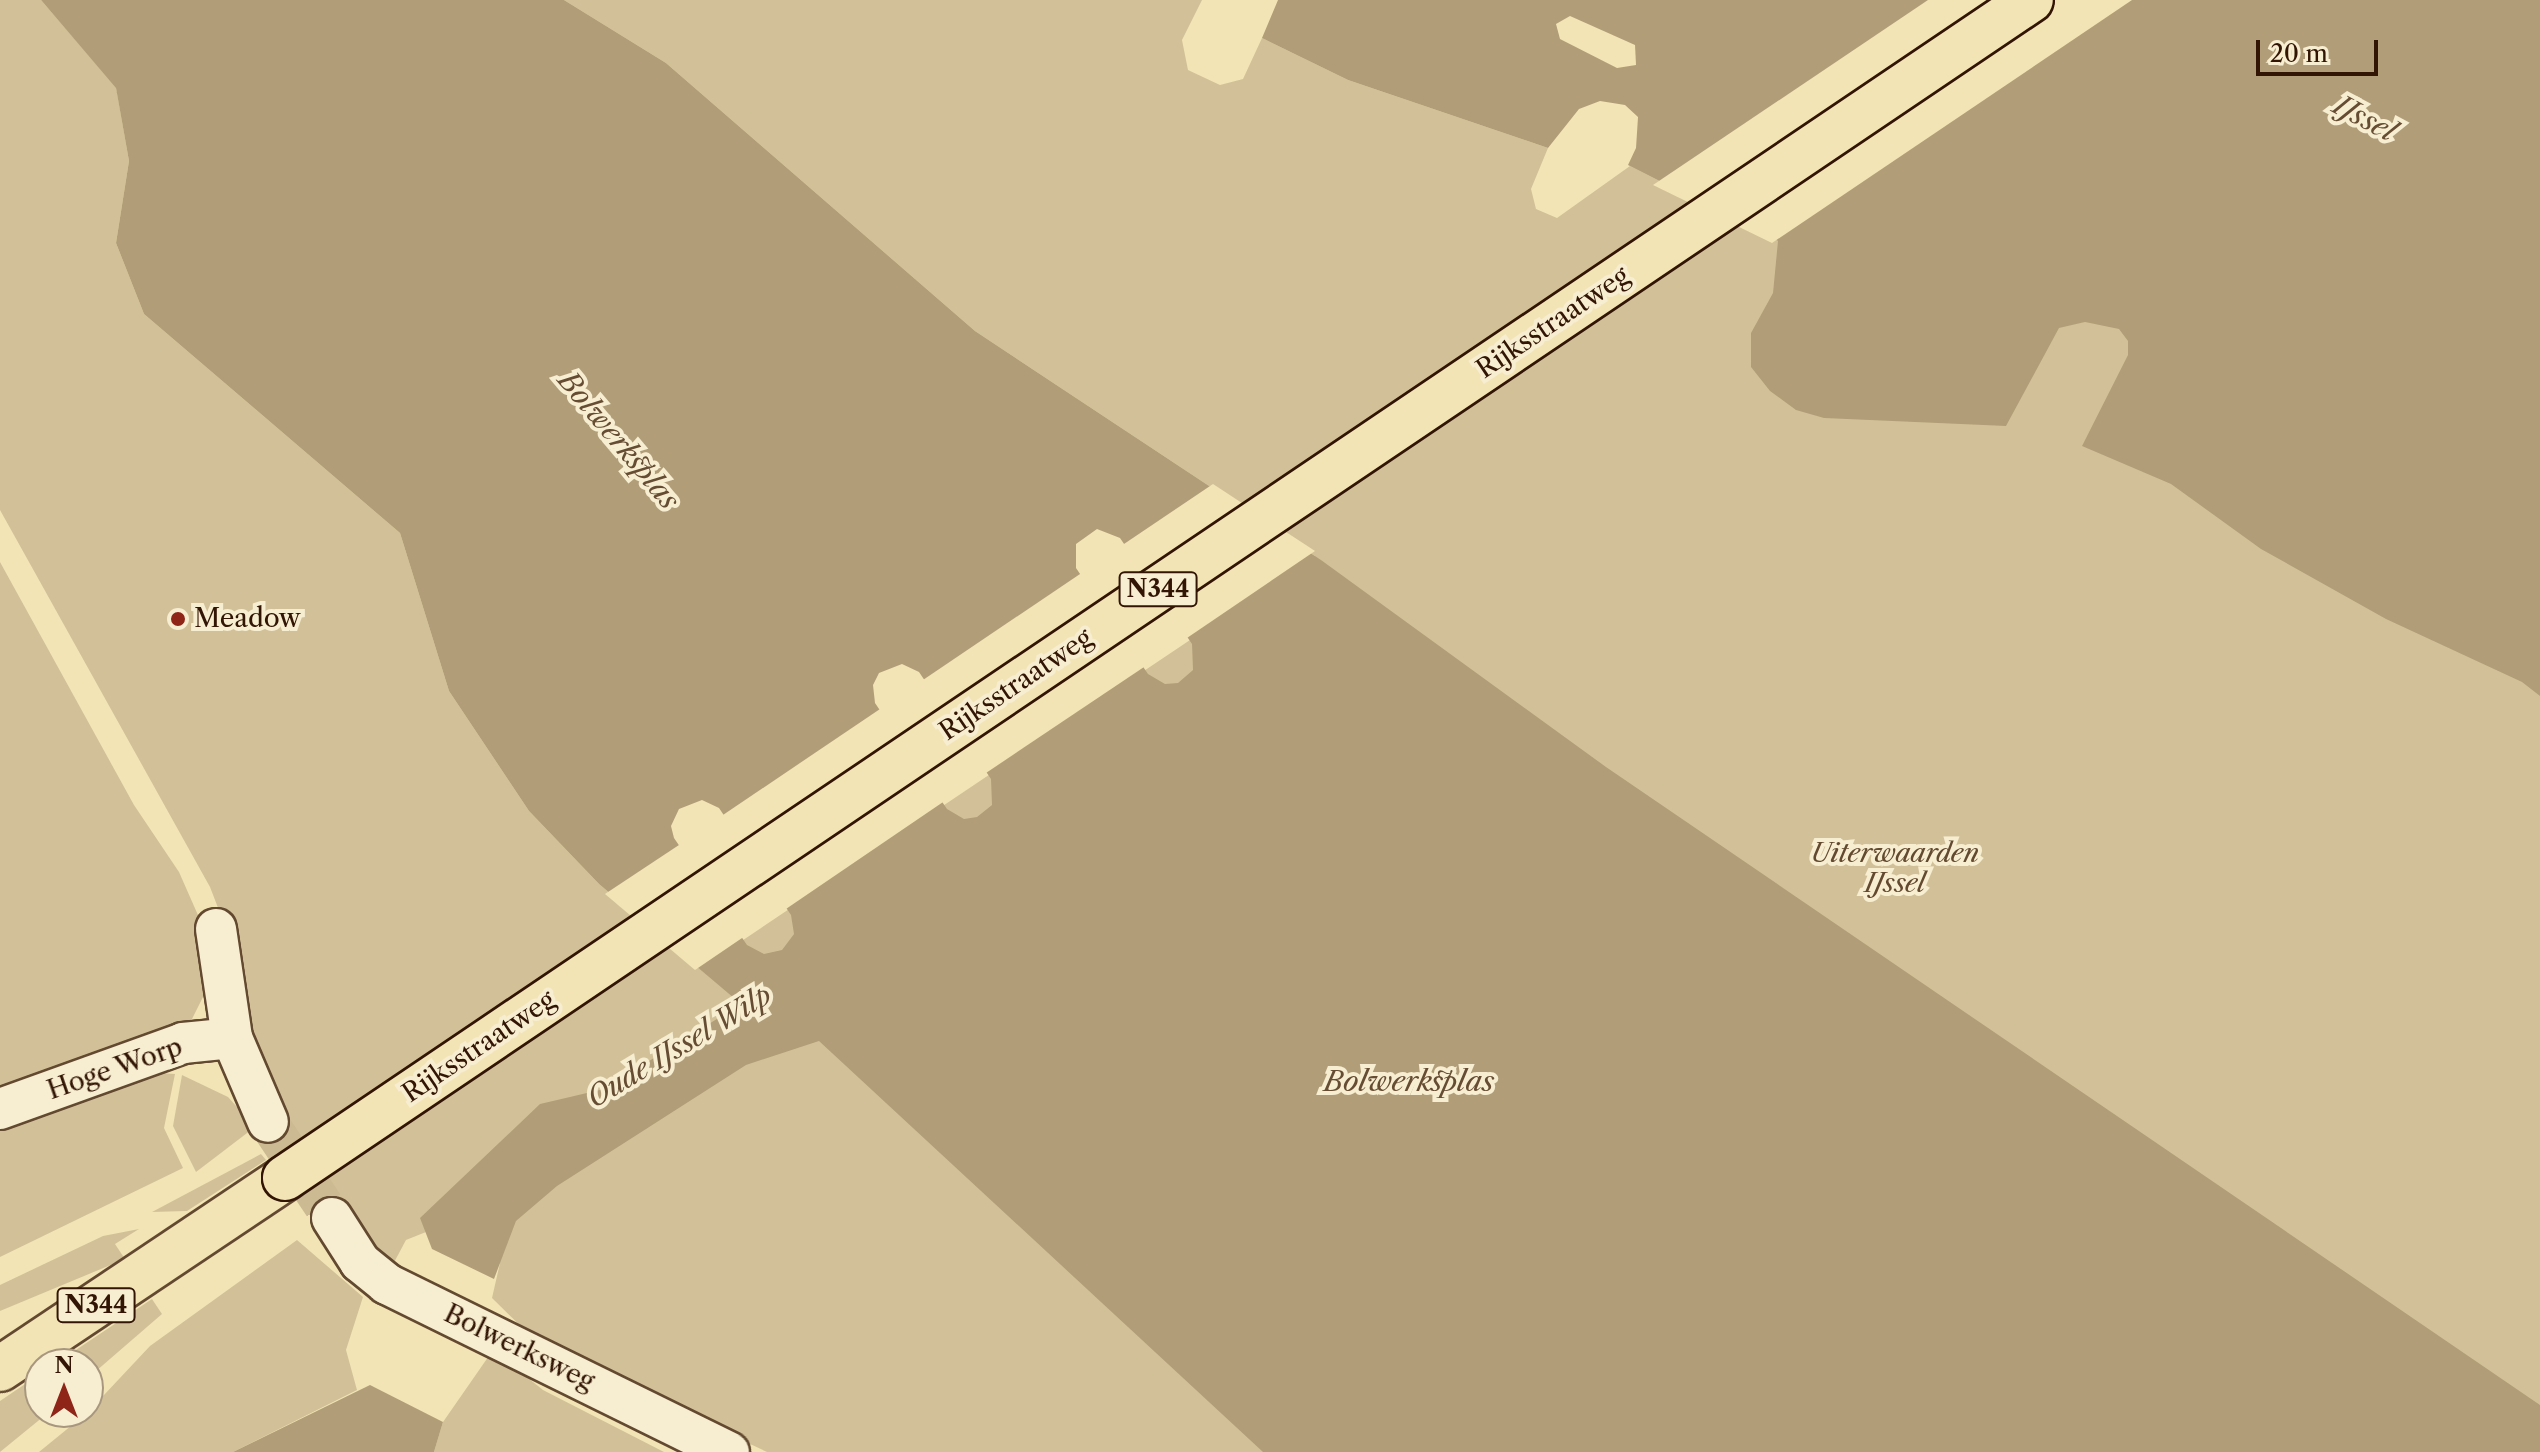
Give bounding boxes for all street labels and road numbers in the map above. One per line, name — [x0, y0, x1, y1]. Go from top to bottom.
street label: Rijksstraatweg — [1471, 260, 1635, 386]
road number: N344 — [1118, 569, 1198, 609]
street label: Rijksstraatweg — [934, 622, 1098, 748]
street label: Rijksstraatweg — [397, 984, 561, 1110]
street label: Hoge Worp — [43, 1031, 187, 1107]
road number: N344 — [56, 1285, 136, 1325]
street label: Bolwerksweg — [439, 1298, 599, 1398]

